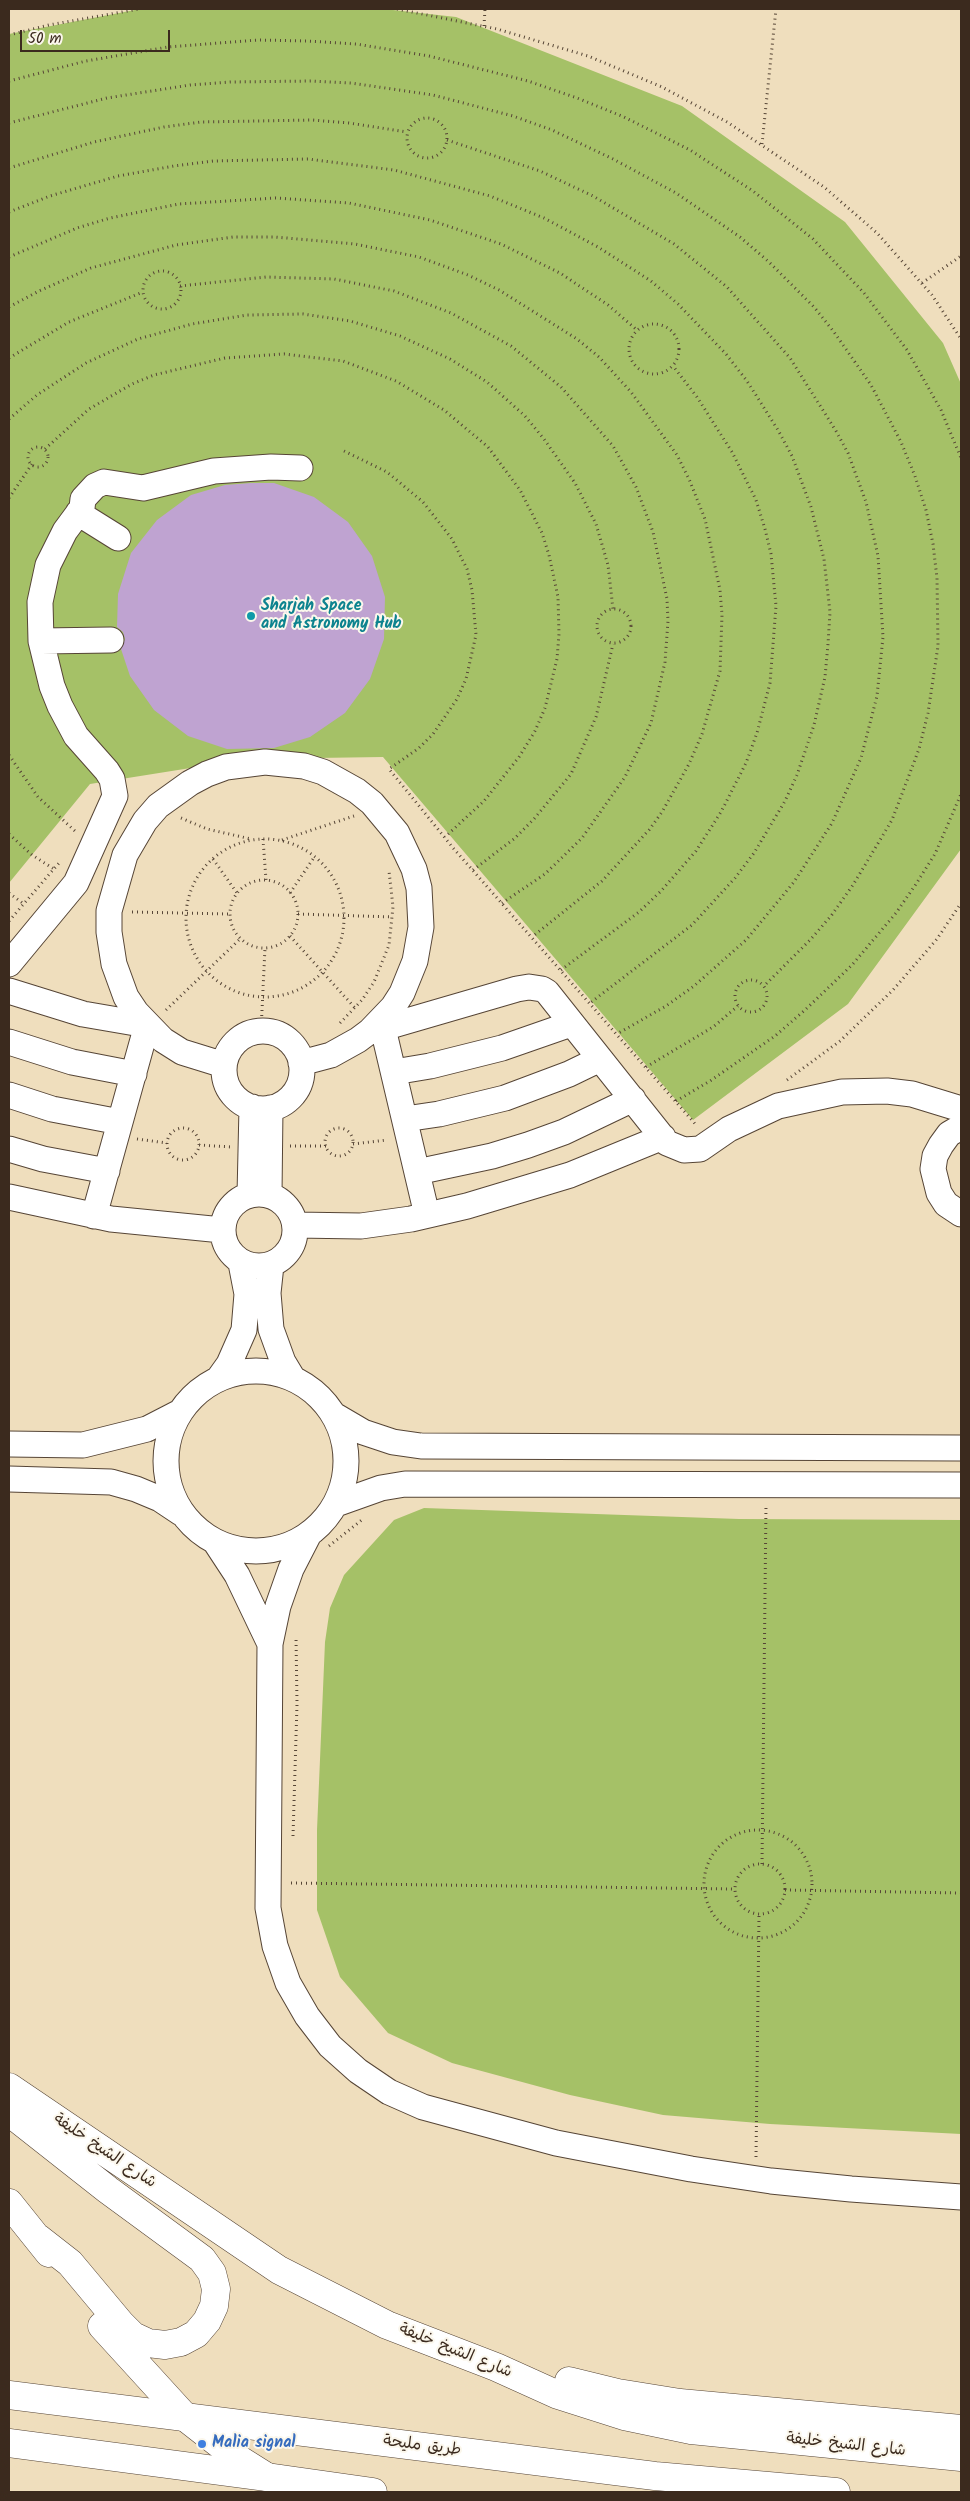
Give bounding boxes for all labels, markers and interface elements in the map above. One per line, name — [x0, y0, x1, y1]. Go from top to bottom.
scale bar — [22, 20, 172, 52]
text: 50 m — [28, 27, 62, 51]
place label: Sharjah Space and Astronomy Hub — [261, 597, 402, 635]
marker: Sharjah Space and Astronomy Hub — [245, 610, 257, 622]
street label: شارع الشيخ خليفة — [49, 2110, 159, 2194]
street label: شارع الشيخ خليفة — [396, 2321, 514, 2383]
street label: شارع الشيخ خليفة — [785, 2430, 907, 2462]
street label: طريق مليحة — [382, 2433, 462, 2461]
place label: Malia signal — [212, 2434, 296, 2454]
marker: Malia signal — [196, 2438, 208, 2450]

